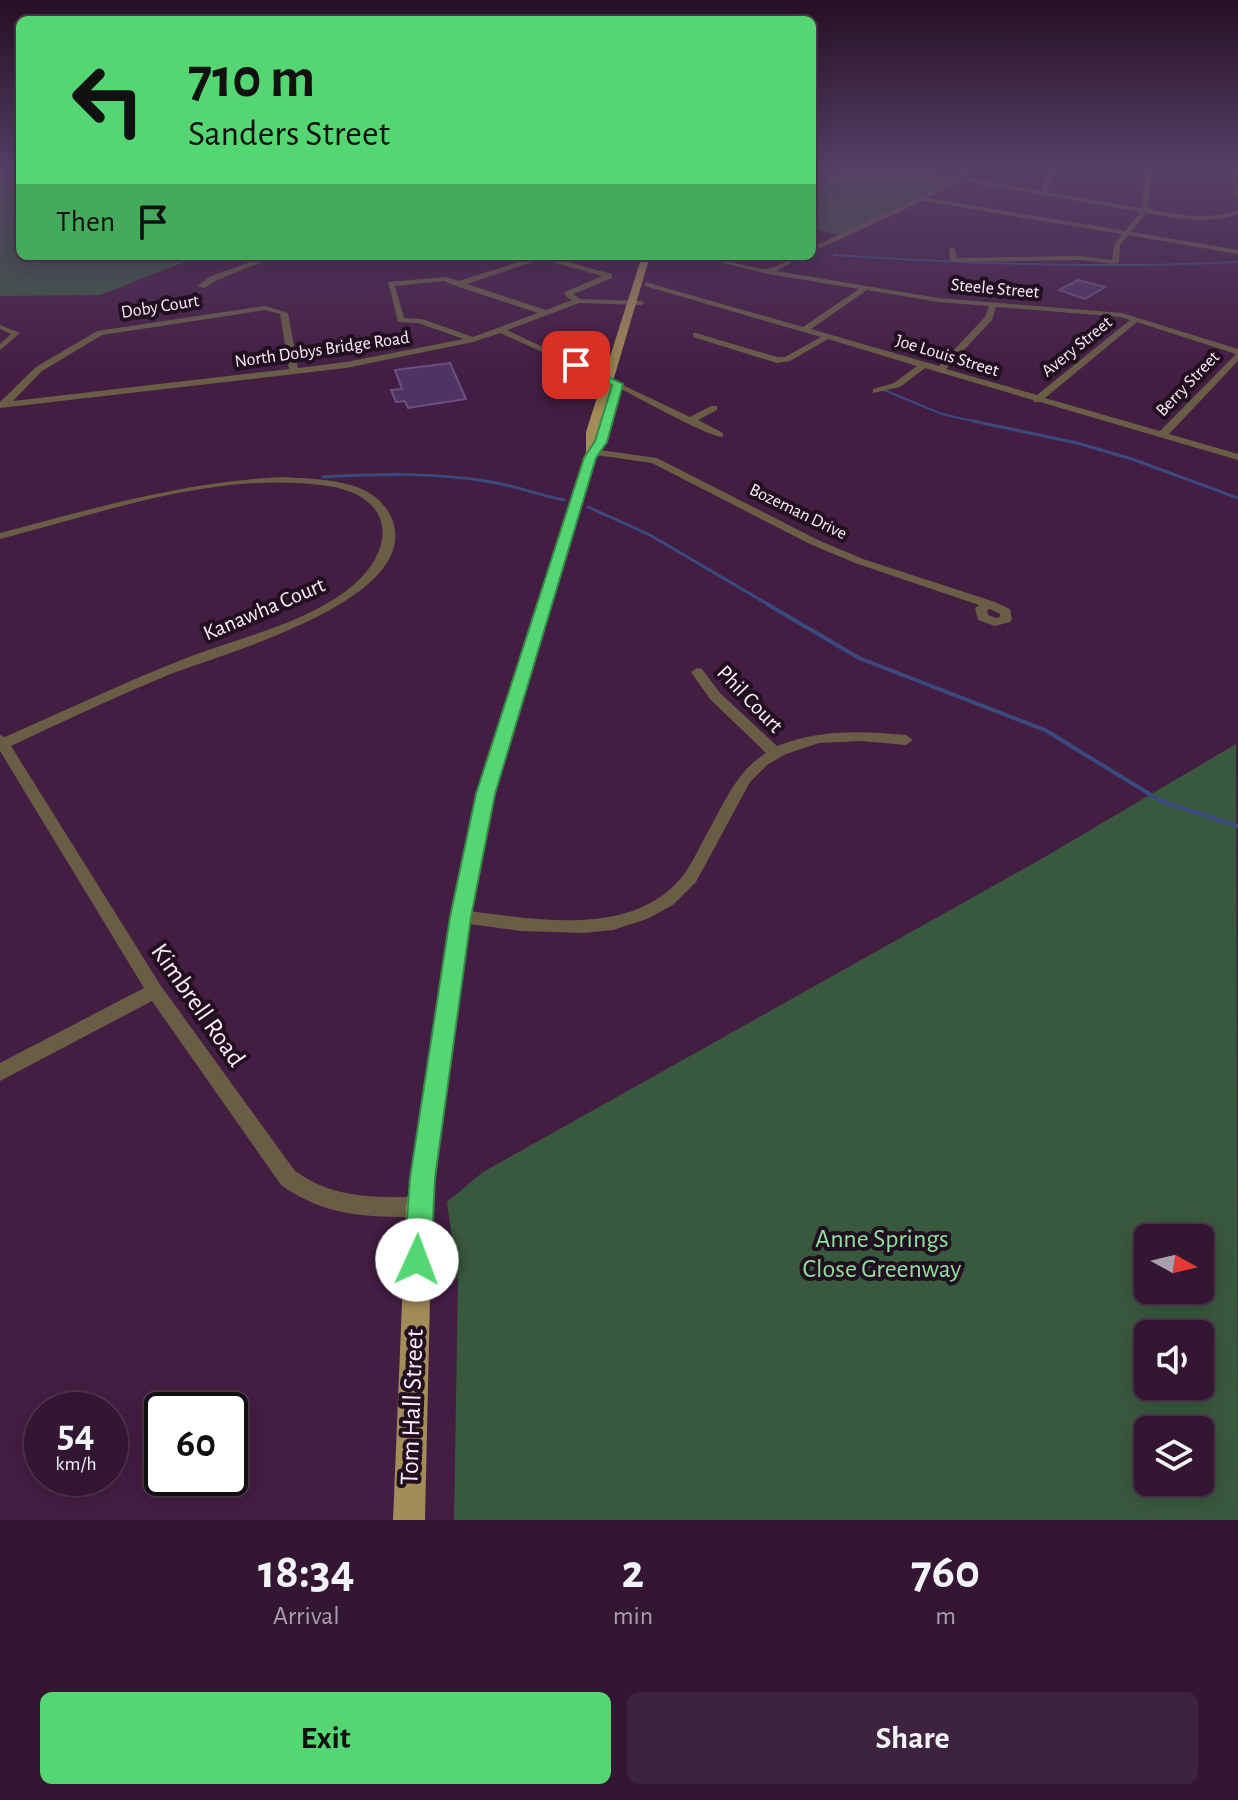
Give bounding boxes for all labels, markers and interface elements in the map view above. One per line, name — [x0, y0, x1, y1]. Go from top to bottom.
icon: left — [56, 48, 160, 152]
text: 710 m — [188, 51, 315, 107]
text: Sanders Street — [188, 116, 390, 152]
icon: arrive — [131, 200, 175, 244]
text: Then — [56, 207, 115, 237]
street label: Steele Street — [950, 276, 1040, 302]
street label: Doby Court — [120, 292, 200, 322]
street label: Avery Street — [1038, 313, 1116, 381]
street label: North Dobys Bridge Road — [234, 329, 410, 371]
pin — [542, 331, 610, 399]
street label: Joe Louis Street — [893, 332, 1001, 380]
icon: arrive — [554, 343, 598, 387]
street label: Berry Street — [1153, 348, 1223, 420]
street label: Bozeman Drive — [747, 481, 849, 543]
street label: Kanawha Court — [200, 573, 328, 645]
street label: Phil Court — [713, 661, 787, 737]
street label: Kimbrell Road — [146, 939, 250, 1071]
position arrow — [375, 1218, 459, 1302]
north arrow — [1134, 1224, 1214, 1304]
map controls — [1134, 1224, 1214, 1496]
park label: Anne Springs Close Greenway — [803, 1226, 961, 1282]
button: sound — [1134, 1320, 1214, 1400]
street label: Tom Hall Street — [396, 1328, 428, 1486]
speed limit sign: 60 — [144, 1392, 248, 1496]
text: 54 — [57, 1414, 95, 1454]
button: layers — [1134, 1416, 1214, 1496]
text: km/h — [55, 1454, 97, 1474]
text: 18:34 — [258, 1549, 355, 1597]
text: 2 — [622, 1549, 644, 1597]
text: 760 — [911, 1549, 980, 1597]
text: Arrival — [273, 1603, 340, 1629]
text: min — [613, 1603, 653, 1629]
text: m — [935, 1603, 956, 1629]
button: Exit — [40, 1692, 611, 1784]
button: Share — [627, 1692, 1198, 1784]

